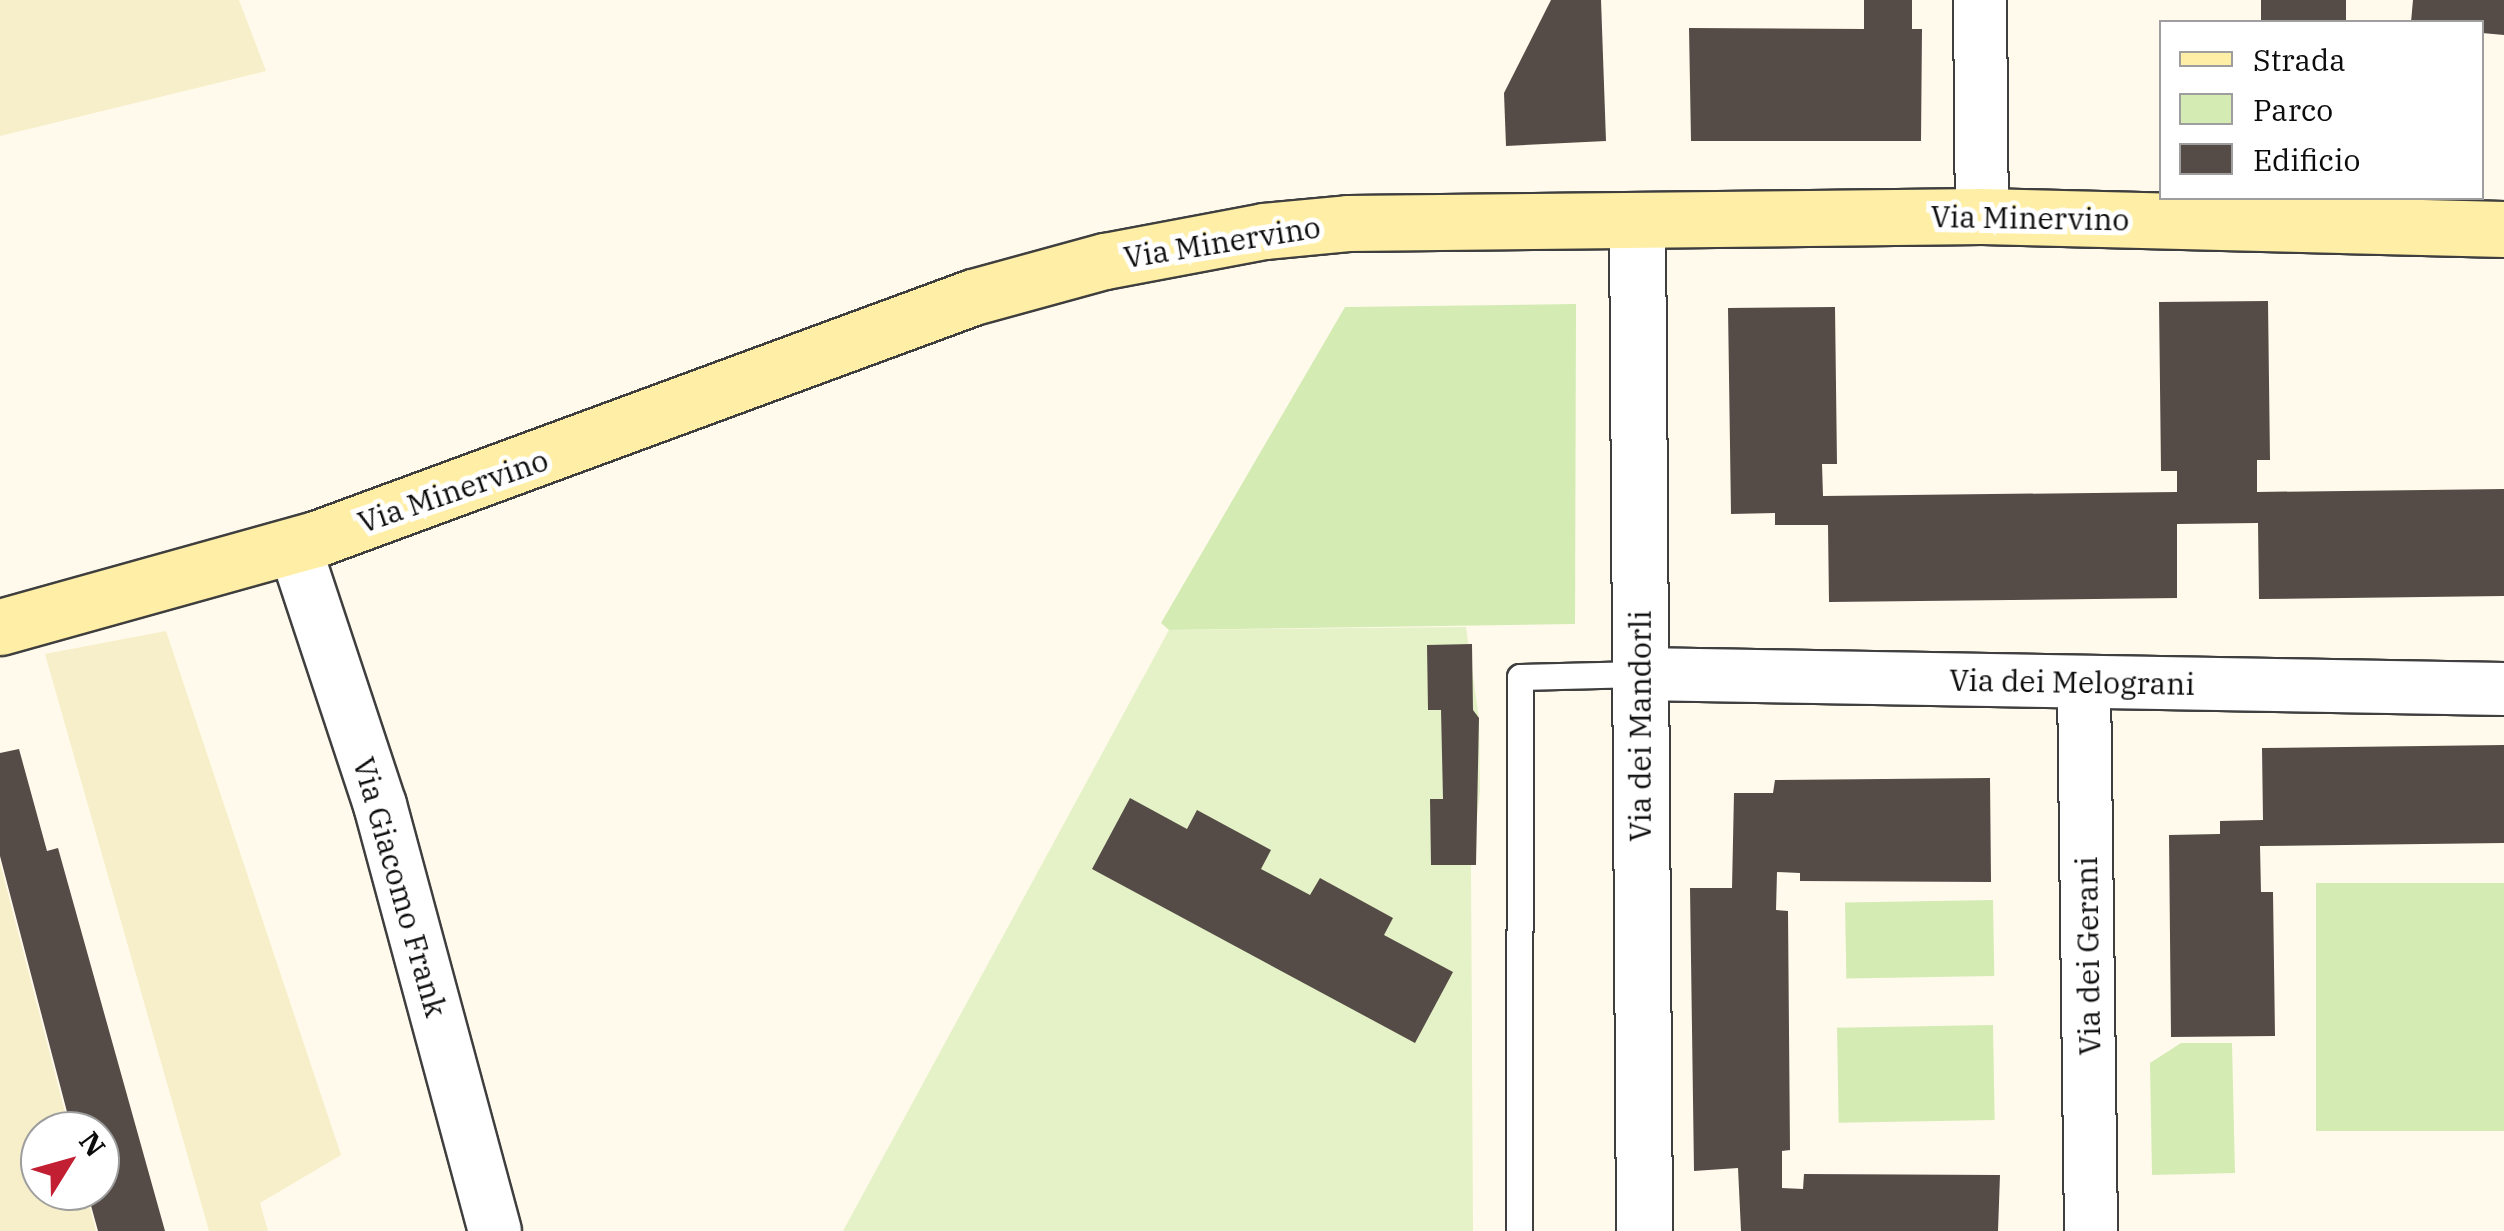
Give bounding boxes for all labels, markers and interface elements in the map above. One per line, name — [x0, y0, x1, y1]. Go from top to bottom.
legend — [2159, 20, 2484, 200]
text: Strada — [2253, 40, 2346, 79]
text: Parco — [2253, 90, 2333, 129]
text: Edificio — [2253, 140, 2360, 179]
street label: Via Minervino — [1930, 198, 2130, 238]
street label: Via Minervino — [1121, 209, 1323, 275]
street label: Via Minervino — [353, 442, 553, 540]
street label: Via dei Mandorli — [1622, 610, 1658, 842]
street label: Via dei Melograni — [1949, 662, 2195, 702]
street label: Via Giacomo Frank — [346, 753, 454, 1021]
street label: Via dei Gerani — [2068, 856, 2108, 1056]
north arrow — [20, 1111, 120, 1211]
text: N — [71, 1124, 114, 1164]

